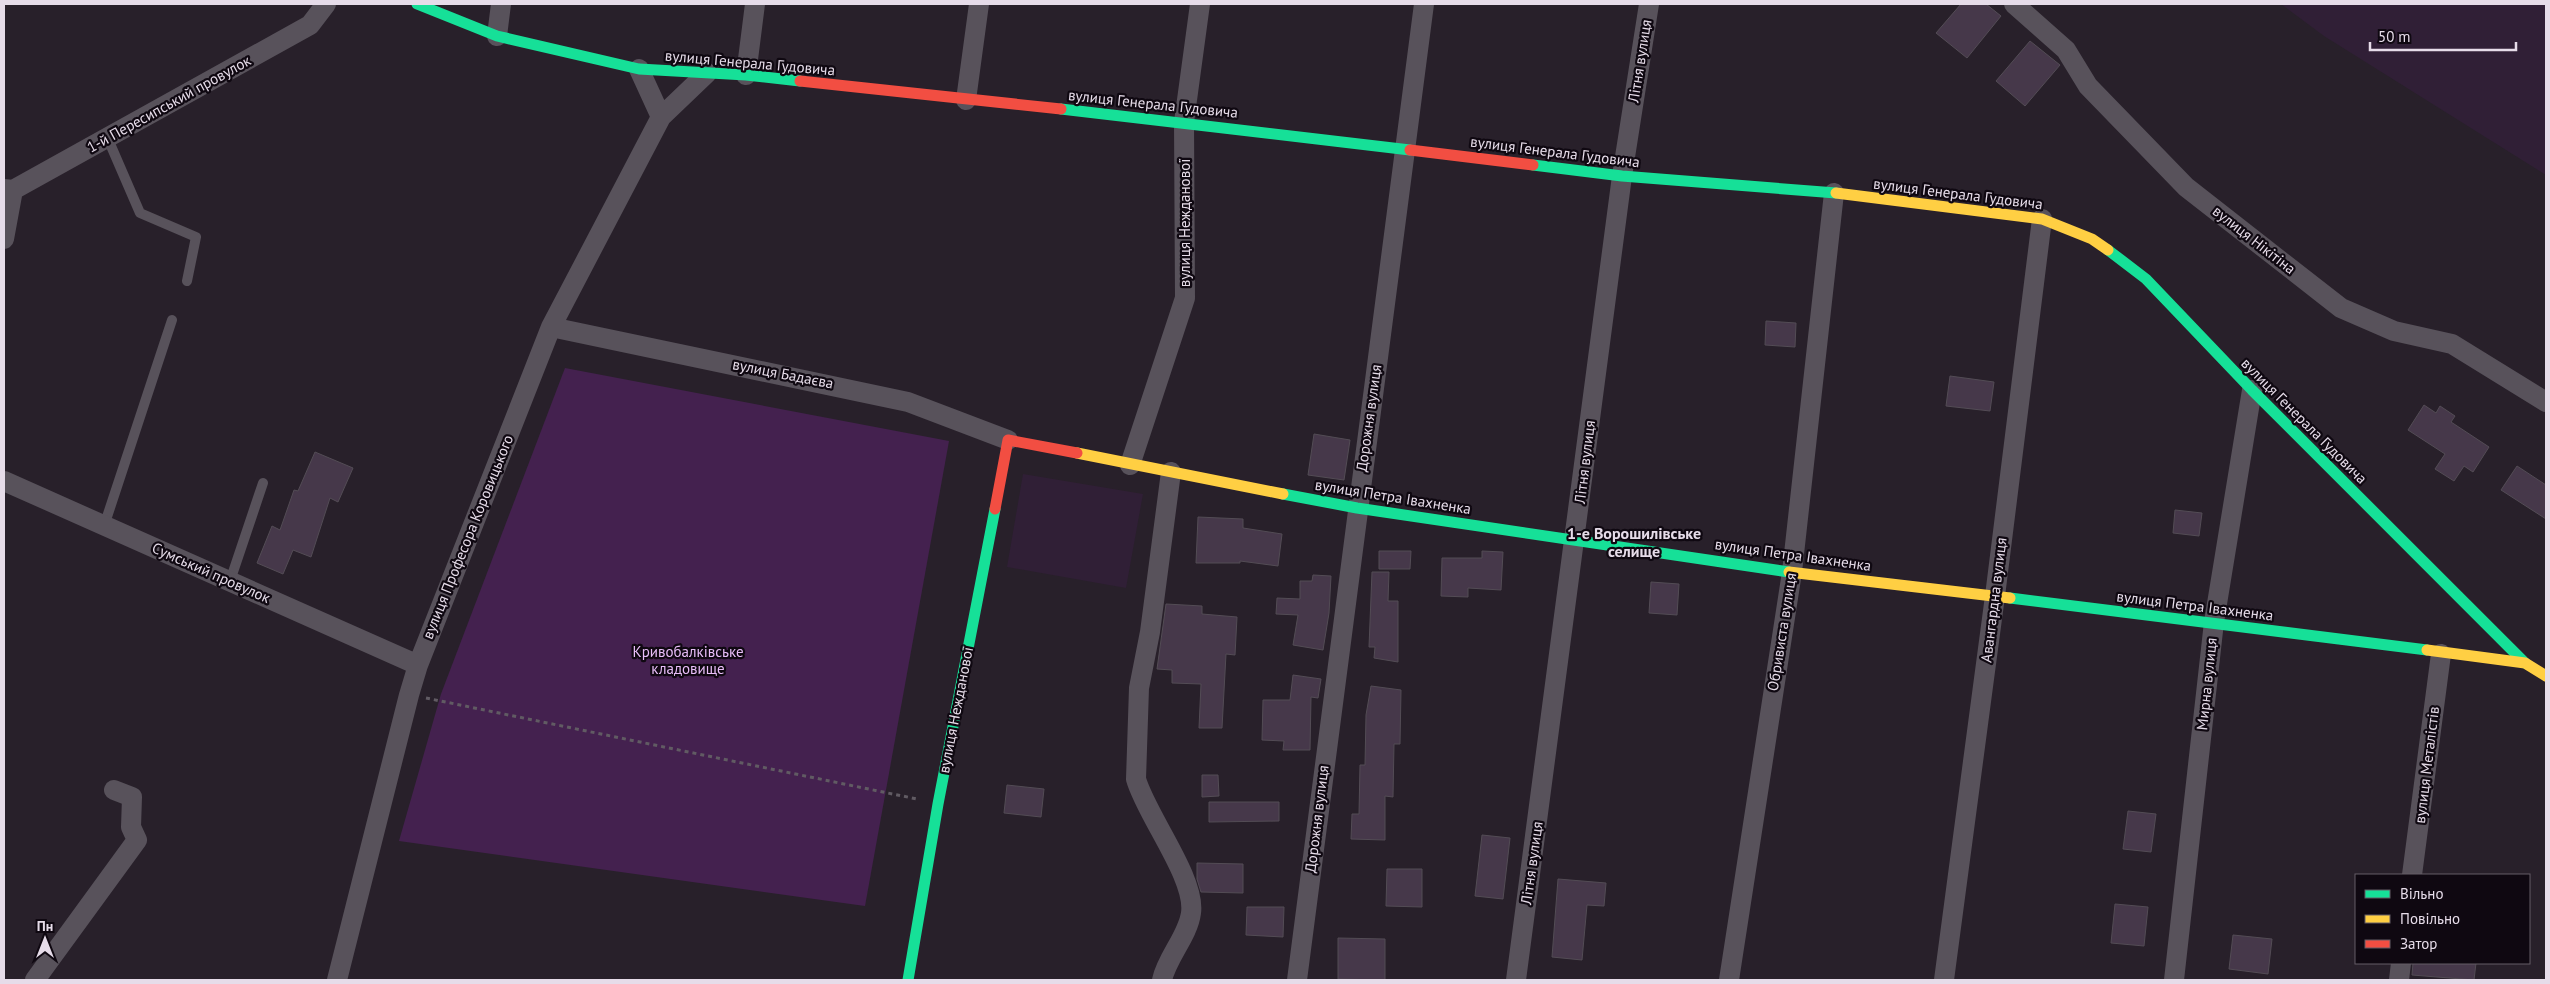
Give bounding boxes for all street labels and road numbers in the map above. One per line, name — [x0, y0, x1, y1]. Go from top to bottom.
street label: Літня вулиця — [1623, 18, 1655, 105]
street label: вулиця Генерала Гудовича — [664, 46, 836, 79]
street label: 1-й Пересипський провулок — [84, 50, 255, 157]
street label: вулиця Генерала Гудовича — [1067, 85, 1239, 122]
street label: вулиця Генерала Гудовича — [1469, 132, 1641, 171]
street label: вулиця Нежданової — [1175, 159, 1194, 287]
street label: вулиця Генерала Гудовича — [1872, 174, 2044, 213]
street label: вулиця Нікітіна — [2209, 201, 2300, 278]
street label: вулиця Бадаєва — [731, 354, 835, 393]
street label: вулиця Генерала Гудовича — [2237, 354, 2371, 488]
street label: Дорожня вулиця — [1352, 363, 1385, 473]
street label: Літня вулиця — [1570, 419, 1599, 506]
street label: вулиця Професора Коровицького — [418, 432, 517, 642]
street label: вулиця Петра Івахненка — [1314, 475, 1473, 518]
street label: вулиця Петра Івахненка — [1714, 534, 1873, 575]
street label: Авангардна вулиця — [1976, 536, 2011, 664]
street label: Сумський провулок — [149, 538, 274, 608]
street label: Обривиста вулиця — [1763, 571, 1800, 692]
street label: вулиця Петра Івахненка — [2116, 586, 2275, 625]
street label: Мирна вулиця — [2192, 637, 2221, 731]
street label: вулиця Нежданової — [934, 645, 977, 775]
street label: вулиця Металістів — [2410, 705, 2443, 825]
street label: Дорожня вулиця — [1300, 764, 1333, 874]
street label: Літня вулиця — [1516, 820, 1547, 907]

